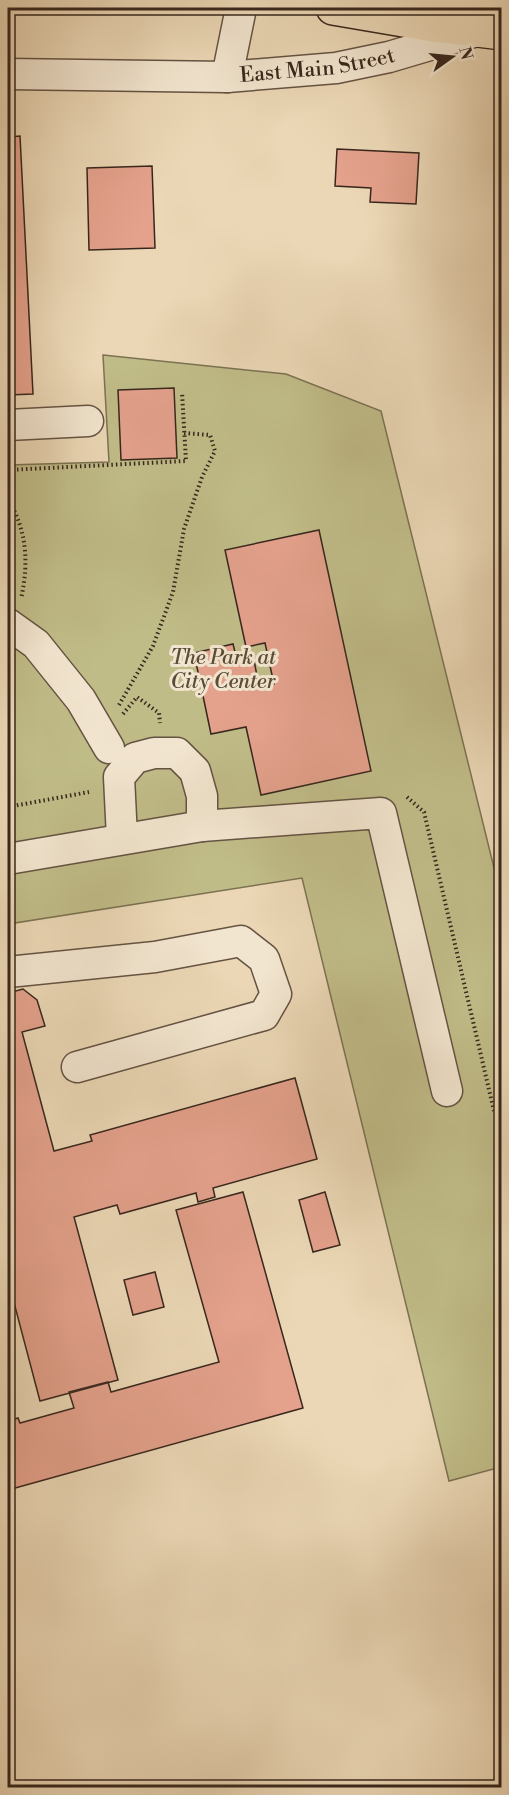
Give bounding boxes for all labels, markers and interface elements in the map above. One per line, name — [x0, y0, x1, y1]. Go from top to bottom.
north arrow — [422, 27, 482, 87]
street label: East Main Street — [239, 43, 399, 89]
text: N — [454, 45, 477, 62]
park label: The Park at City Center — [170, 645, 277, 695]

